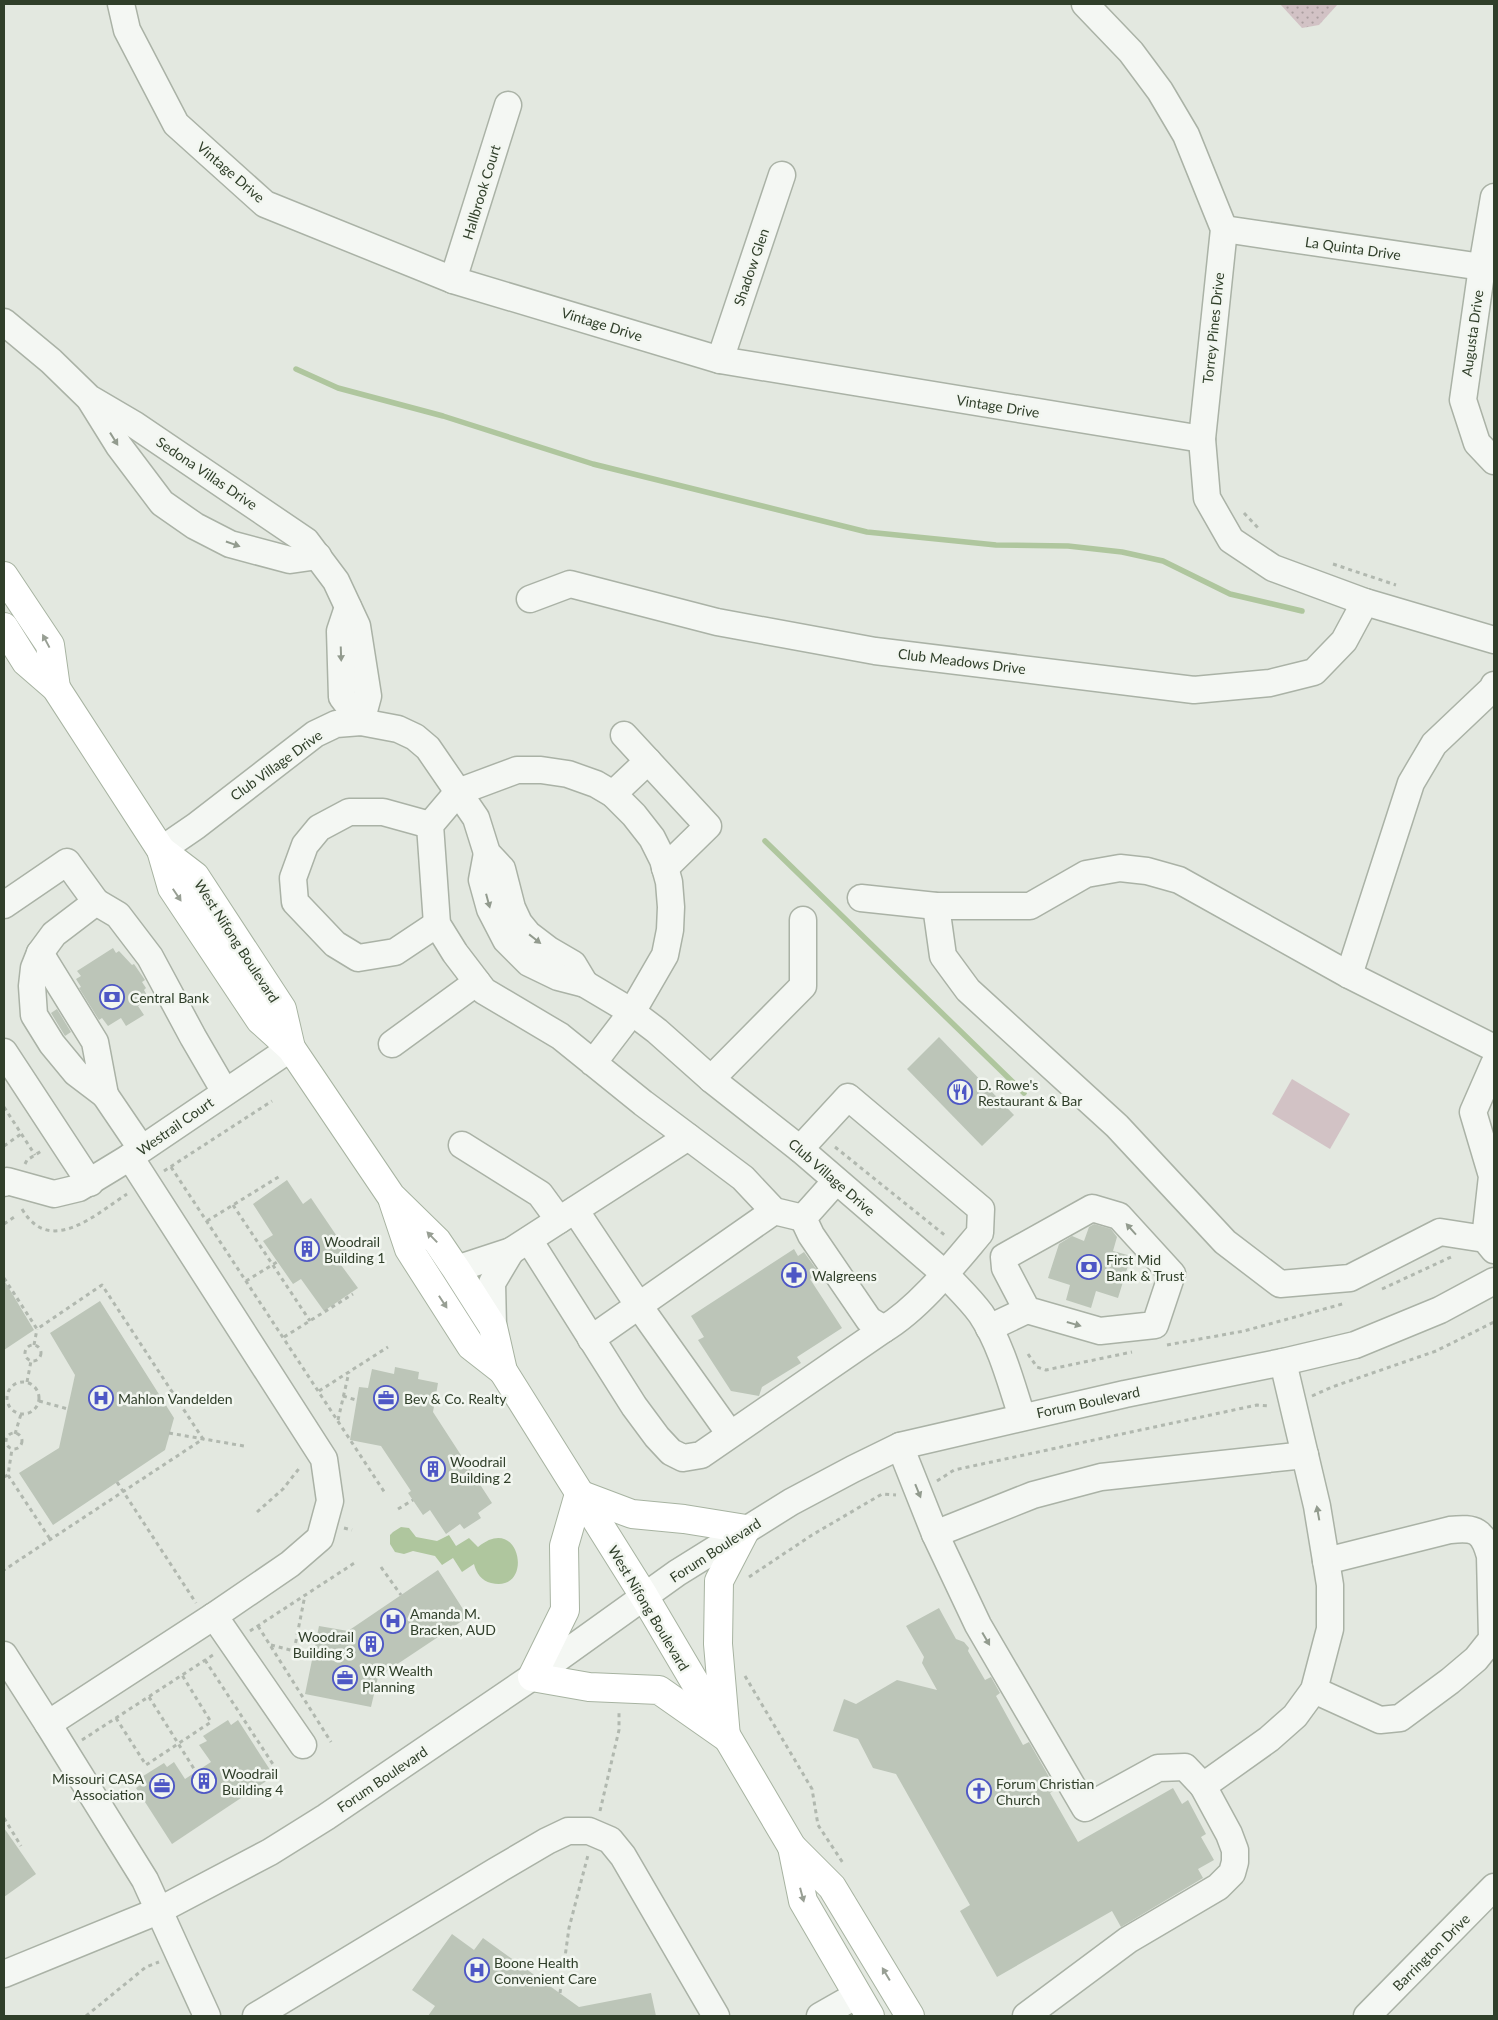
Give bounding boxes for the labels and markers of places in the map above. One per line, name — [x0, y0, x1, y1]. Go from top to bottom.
bank icon: Central Bank — [99, 984, 125, 1010]
place label: Central Bank — [130, 989, 210, 1006]
place label: D. Rowe's Restaurant & Bar — [978, 1076, 1082, 1109]
restaurant icon: D. Rowe's Restaurant & Bar — [947, 1079, 973, 1105]
place label: Woodrail Building 1 — [324, 1233, 385, 1266]
building icon: Woodrail Building 1 — [294, 1236, 320, 1262]
place label: First Mid Bank & Trust — [1106, 1251, 1184, 1284]
bank icon: First Mid Bank & Trust — [1076, 1254, 1102, 1280]
pharmacy icon: Walgreens — [781, 1262, 807, 1288]
place label: Walgreens — [812, 1267, 877, 1284]
hospital icon: Mahlon Vandelden — [88, 1385, 114, 1411]
office icon: Bev & Co. Realty — [373, 1385, 399, 1411]
place label: Mahlon Vandelden — [118, 1390, 233, 1407]
place label: Bev & Co. Realty — [404, 1390, 507, 1407]
place label: Woodrail Building 2 — [450, 1453, 511, 1486]
building icon: Woodrail Building 2 — [420, 1456, 446, 1482]
place label: Amanda M. Bracken, AUD — [410, 1605, 496, 1638]
hospital icon: Amanda M. Bracken, AUD — [380, 1608, 406, 1634]
place label: Woodrail Building 3 — [293, 1628, 354, 1661]
building icon: Woodrail Building 3 — [358, 1631, 384, 1657]
place label: WR Wealth Planning — [362, 1662, 433, 1695]
office icon: WR Wealth Planning — [332, 1665, 358, 1691]
place label: Woodrail Building 4 — [222, 1765, 283, 1798]
building icon: Woodrail Building 4 — [191, 1768, 217, 1794]
place label: Missouri CASA Association — [52, 1770, 145, 1803]
office icon: Missouri CASA Association — [149, 1773, 175, 1799]
place label: Forum Christian Church — [996, 1775, 1094, 1808]
church icon: Forum Christian Church — [966, 1778, 992, 1804]
place label: Boone Health Convenient Care — [494, 1954, 597, 1987]
hospital icon: Boone Health Convenient Care — [464, 1957, 490, 1983]

